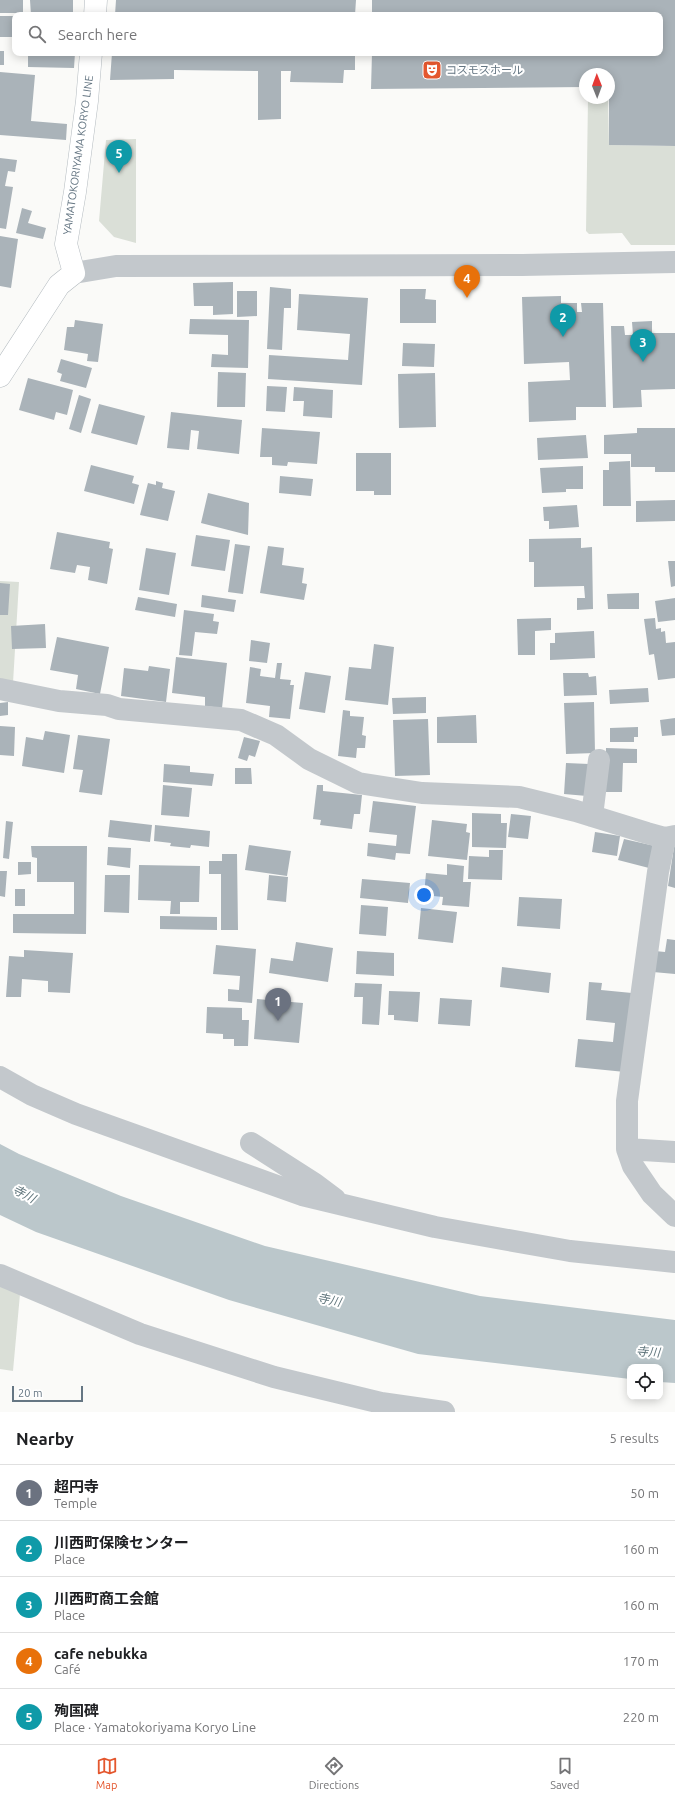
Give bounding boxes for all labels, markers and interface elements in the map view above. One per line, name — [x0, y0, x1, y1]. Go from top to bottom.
search box — [12, 12, 663, 56]
icon: search — [26, 23, 48, 45]
text: Search here — [58, 26, 137, 43]
theatre icon: コスモスホール — [421, 59, 443, 81]
place label: コスモスホール — [446, 64, 523, 76]
north arrow — [579, 68, 615, 104]
street label: YAMATOKORIYAMA KORYO LINE — [61, 74, 95, 236]
pin: 5 — [106, 140, 132, 173]
pin: 4 — [454, 265, 480, 298]
pin: 2 — [550, 304, 576, 337]
pin: 3 — [630, 329, 656, 362]
your location — [414, 885, 434, 905]
pin: 1 — [265, 988, 291, 1021]
water label: 寺川 — [11, 1182, 40, 1206]
water label: 寺川 — [316, 1291, 344, 1309]
water label: 寺川 — [636, 1344, 662, 1359]
map controls — [627, 1364, 663, 1400]
button: locate — [627, 1364, 663, 1400]
scale bar — [12, 1384, 83, 1403]
text: 20 m — [18, 1387, 42, 1399]
text: Nearby — [16, 1429, 74, 1448]
text: 5 results — [609, 1431, 659, 1445]
text: 超円寺 — [54, 1478, 99, 1495]
text: 1 — [25, 1486, 33, 1500]
text: 50 m — [630, 1486, 659, 1500]
text: Temple — [54, 1496, 97, 1510]
text: 川西町保険センター — [54, 1534, 189, 1551]
text: 2 — [25, 1542, 33, 1556]
text: 160 m — [623, 1542, 659, 1556]
text: Place — [54, 1552, 85, 1566]
text: 川西町商工会館 — [54, 1590, 159, 1607]
text: 3 — [25, 1598, 33, 1612]
text: 160 m — [623, 1598, 659, 1612]
text: Place — [54, 1608, 85, 1622]
text: cafe nebukka — [54, 1645, 148, 1662]
text: 4 — [25, 1654, 33, 1668]
text: 170 m — [623, 1654, 659, 1668]
text: Café — [54, 1662, 81, 1676]
text: 殉国碑 — [54, 1702, 99, 1719]
text: 5 — [25, 1710, 33, 1724]
text: 220 m — [623, 1710, 659, 1724]
text: Place · Yamatokoriyama Koryo Line — [54, 1720, 256, 1734]
tab: Map — [96, 1755, 118, 1791]
tab: Directions — [309, 1755, 359, 1791]
tab: Saved — [550, 1755, 579, 1791]

